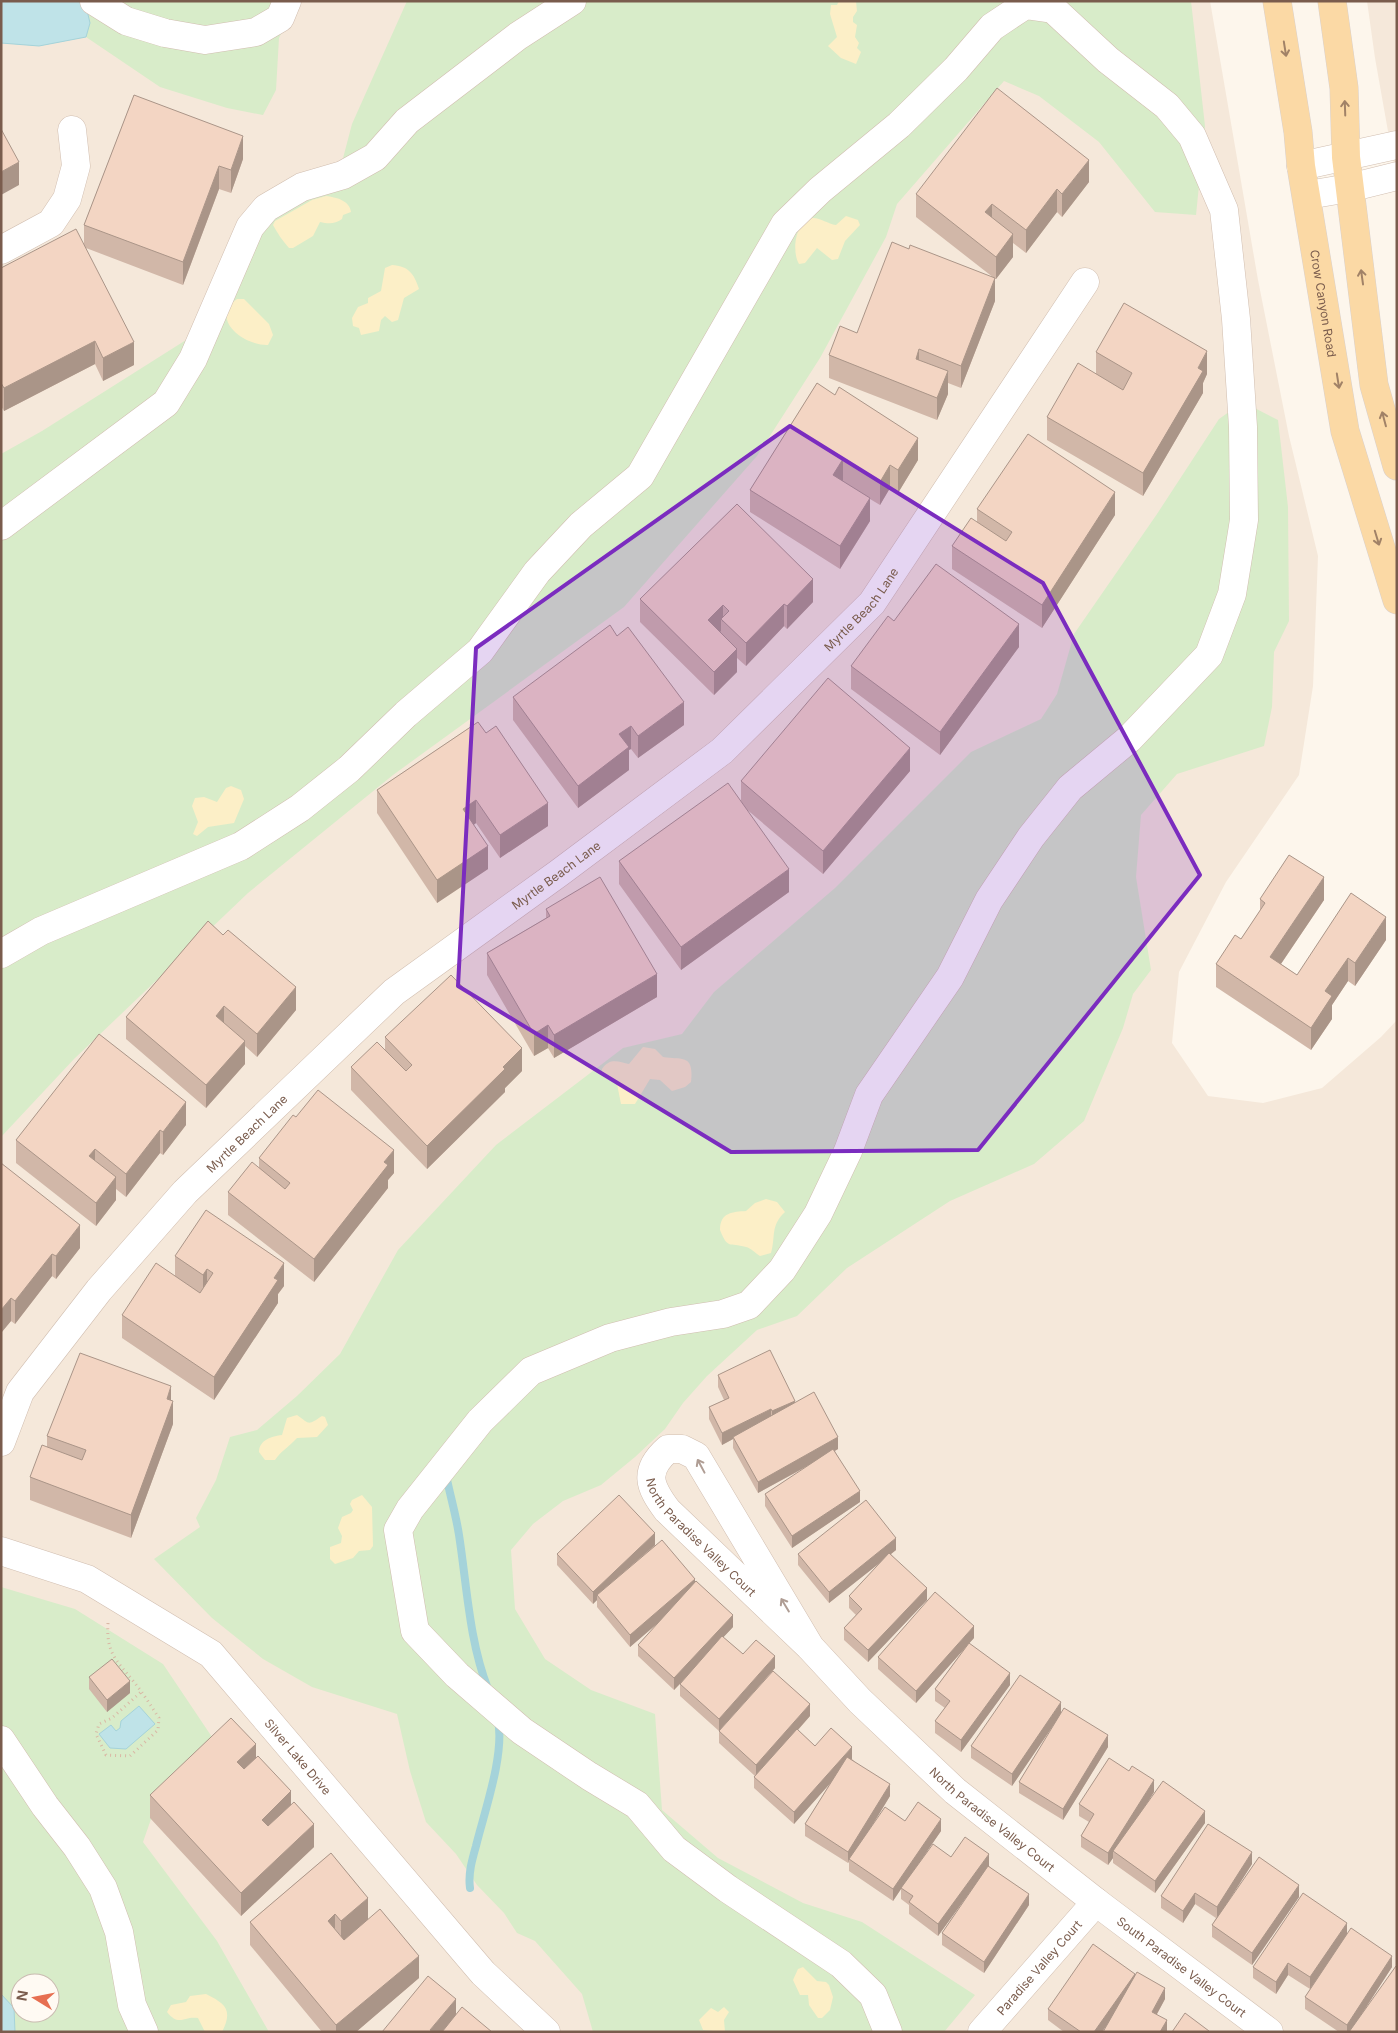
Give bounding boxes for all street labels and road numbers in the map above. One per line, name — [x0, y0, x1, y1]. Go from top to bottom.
street label: Crow Canyon Road — [1307, 248, 1340, 358]
street label: Myrtle Beach Lane — [820, 564, 901, 654]
street label: Myrtle Beach Lane — [509, 837, 603, 912]
street label: Myrtle Beach Lane — [203, 1091, 290, 1175]
street label: North Paradise Valley Court — [644, 1476, 759, 1599]
street label: Silver Lake Drive — [262, 1715, 335, 1797]
street label: North Paradise Valley Court — [927, 1764, 1058, 1874]
street label: South Paradise Valley Court — [1114, 1913, 1250, 2020]
street label: Paradise Valley Court — [993, 1917, 1084, 2018]

